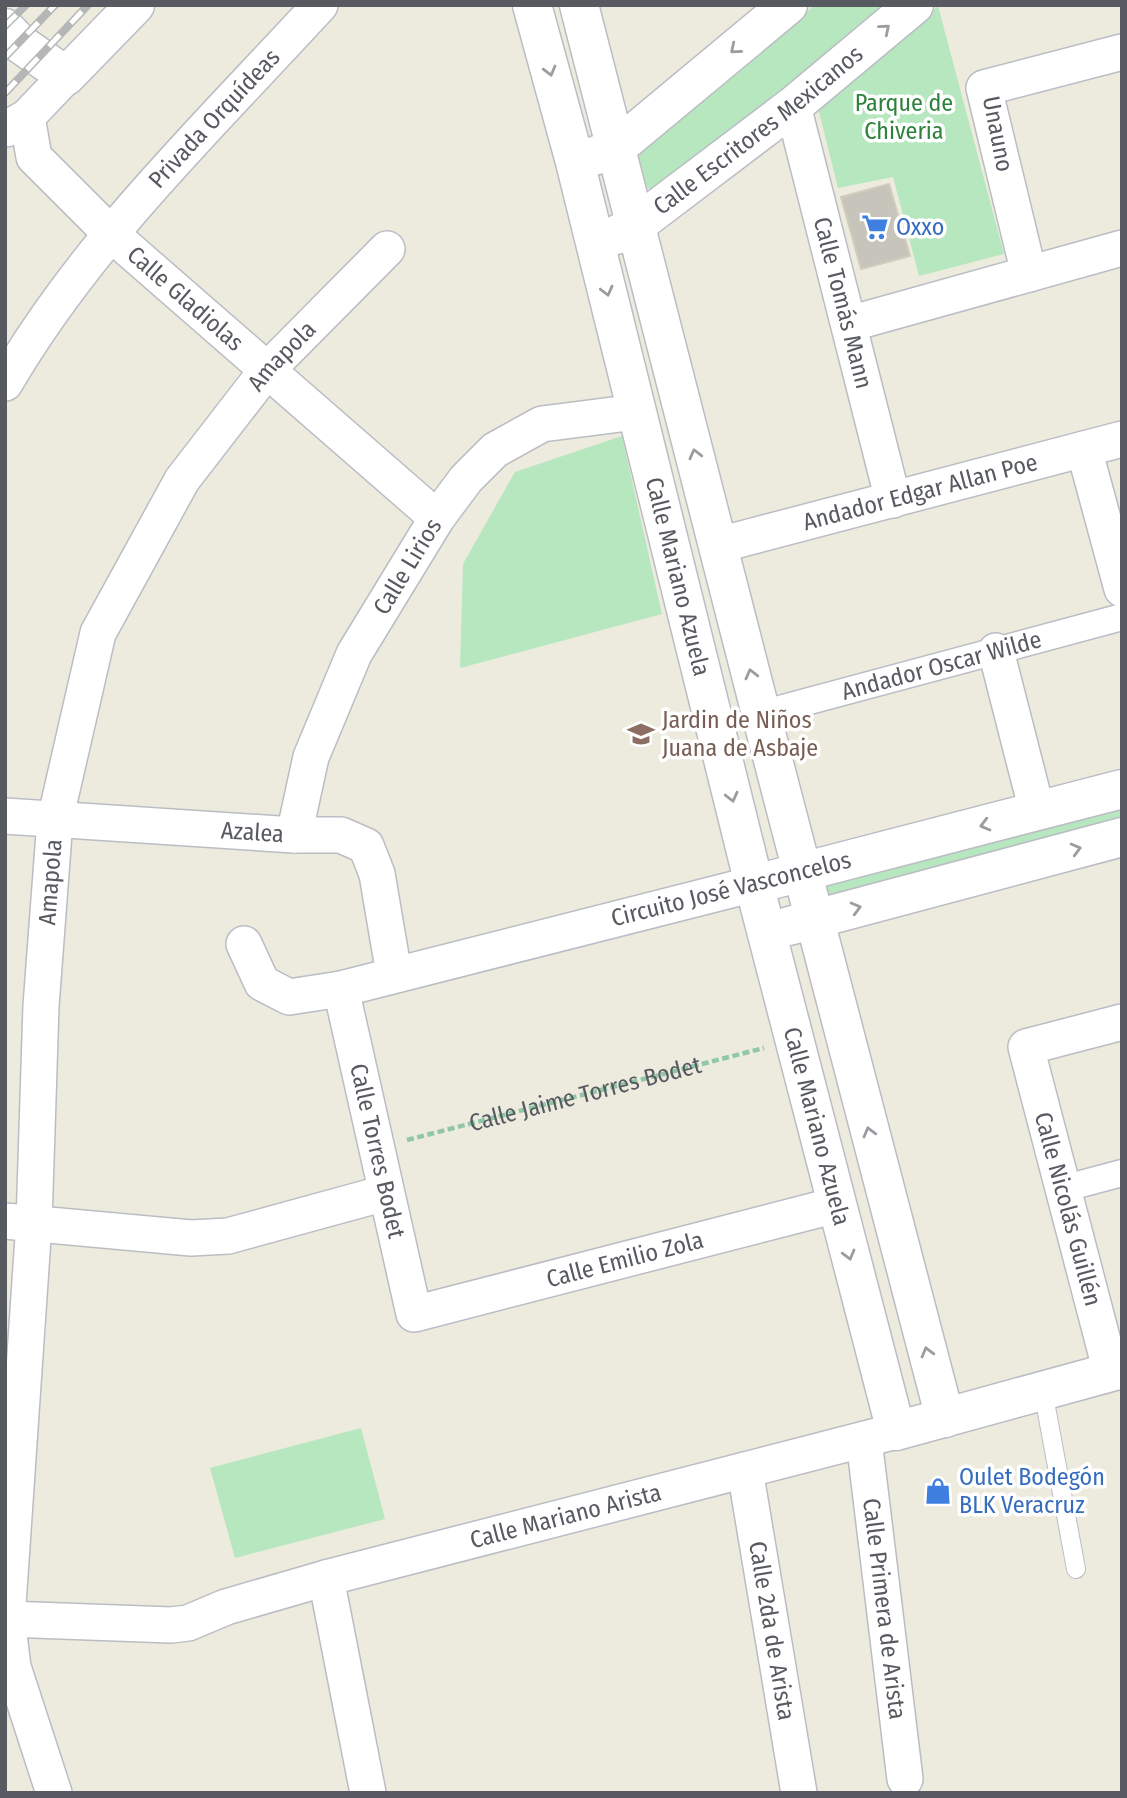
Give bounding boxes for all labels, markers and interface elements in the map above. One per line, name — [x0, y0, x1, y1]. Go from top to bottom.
one-way arrow — [878, 25, 890, 38]
street label: Calle Escritores Mexicanos — [648, 40, 868, 221]
one-way arrow — [731, 41, 744, 53]
street label: Privada Orquídeas — [143, 43, 286, 194]
one-way arrow — [541, 65, 556, 77]
park label: Parque de Chiveria — [855, 89, 953, 145]
street label: Unauno — [977, 94, 1019, 174]
supermarket icon: Oxxo — [860, 212, 890, 242]
place label: Oxxo — [896, 213, 944, 241]
street label: Calle Tomás Mann — [808, 214, 878, 392]
street label: Calle Gladiolas — [121, 240, 249, 357]
one-way arrow — [598, 285, 613, 297]
street label: Amapola — [242, 315, 321, 397]
one-way arrow — [689, 448, 703, 460]
street label: Andador Edgar Allan Poe — [800, 448, 1040, 536]
street label: Calle Mariano Azuela — [640, 474, 716, 679]
street label: Calle Lirios — [367, 513, 447, 620]
street label: Andador Oscar Wilde — [839, 625, 1045, 706]
one-way arrow — [745, 669, 759, 681]
place label: Jardin de Niños Juana de Asbaje — [662, 706, 818, 762]
school or university icon: Jardin de Niños Juana de Asbaje — [626, 719, 656, 749]
one-way arrow — [724, 791, 738, 803]
street label: Azalea — [220, 816, 285, 848]
one-way arrow — [979, 817, 991, 831]
street label: Amapola — [33, 838, 68, 926]
one-way arrow — [1070, 843, 1082, 858]
street label: Circuito José Vasconcelos — [608, 846, 854, 932]
one-way arrow — [850, 902, 862, 916]
street label: Calle Mariano Azuela — [778, 1024, 856, 1229]
street label: Calle Jaime Torres Bodet — [466, 1051, 704, 1137]
street label: Calle Torres Bodet — [344, 1061, 411, 1241]
street label: Calle Nicolás Guillén — [1029, 1109, 1107, 1309]
one-way arrow — [863, 1126, 877, 1138]
street label: Calle Emilio Zola — [543, 1226, 707, 1293]
one-way arrow — [841, 1249, 855, 1261]
one-way arrow — [921, 1346, 936, 1358]
place label: Oulet Bodegón BLK Veracruz — [959, 1463, 1105, 1519]
shop icon: Oulet Bodegón BLK Veracruz — [923, 1476, 953, 1506]
street label: Calle Mariano Arista — [467, 1478, 664, 1554]
street label: Calle Primera de Arista — [857, 1497, 912, 1721]
street label: Calle 2da de Arista — [743, 1539, 801, 1722]

